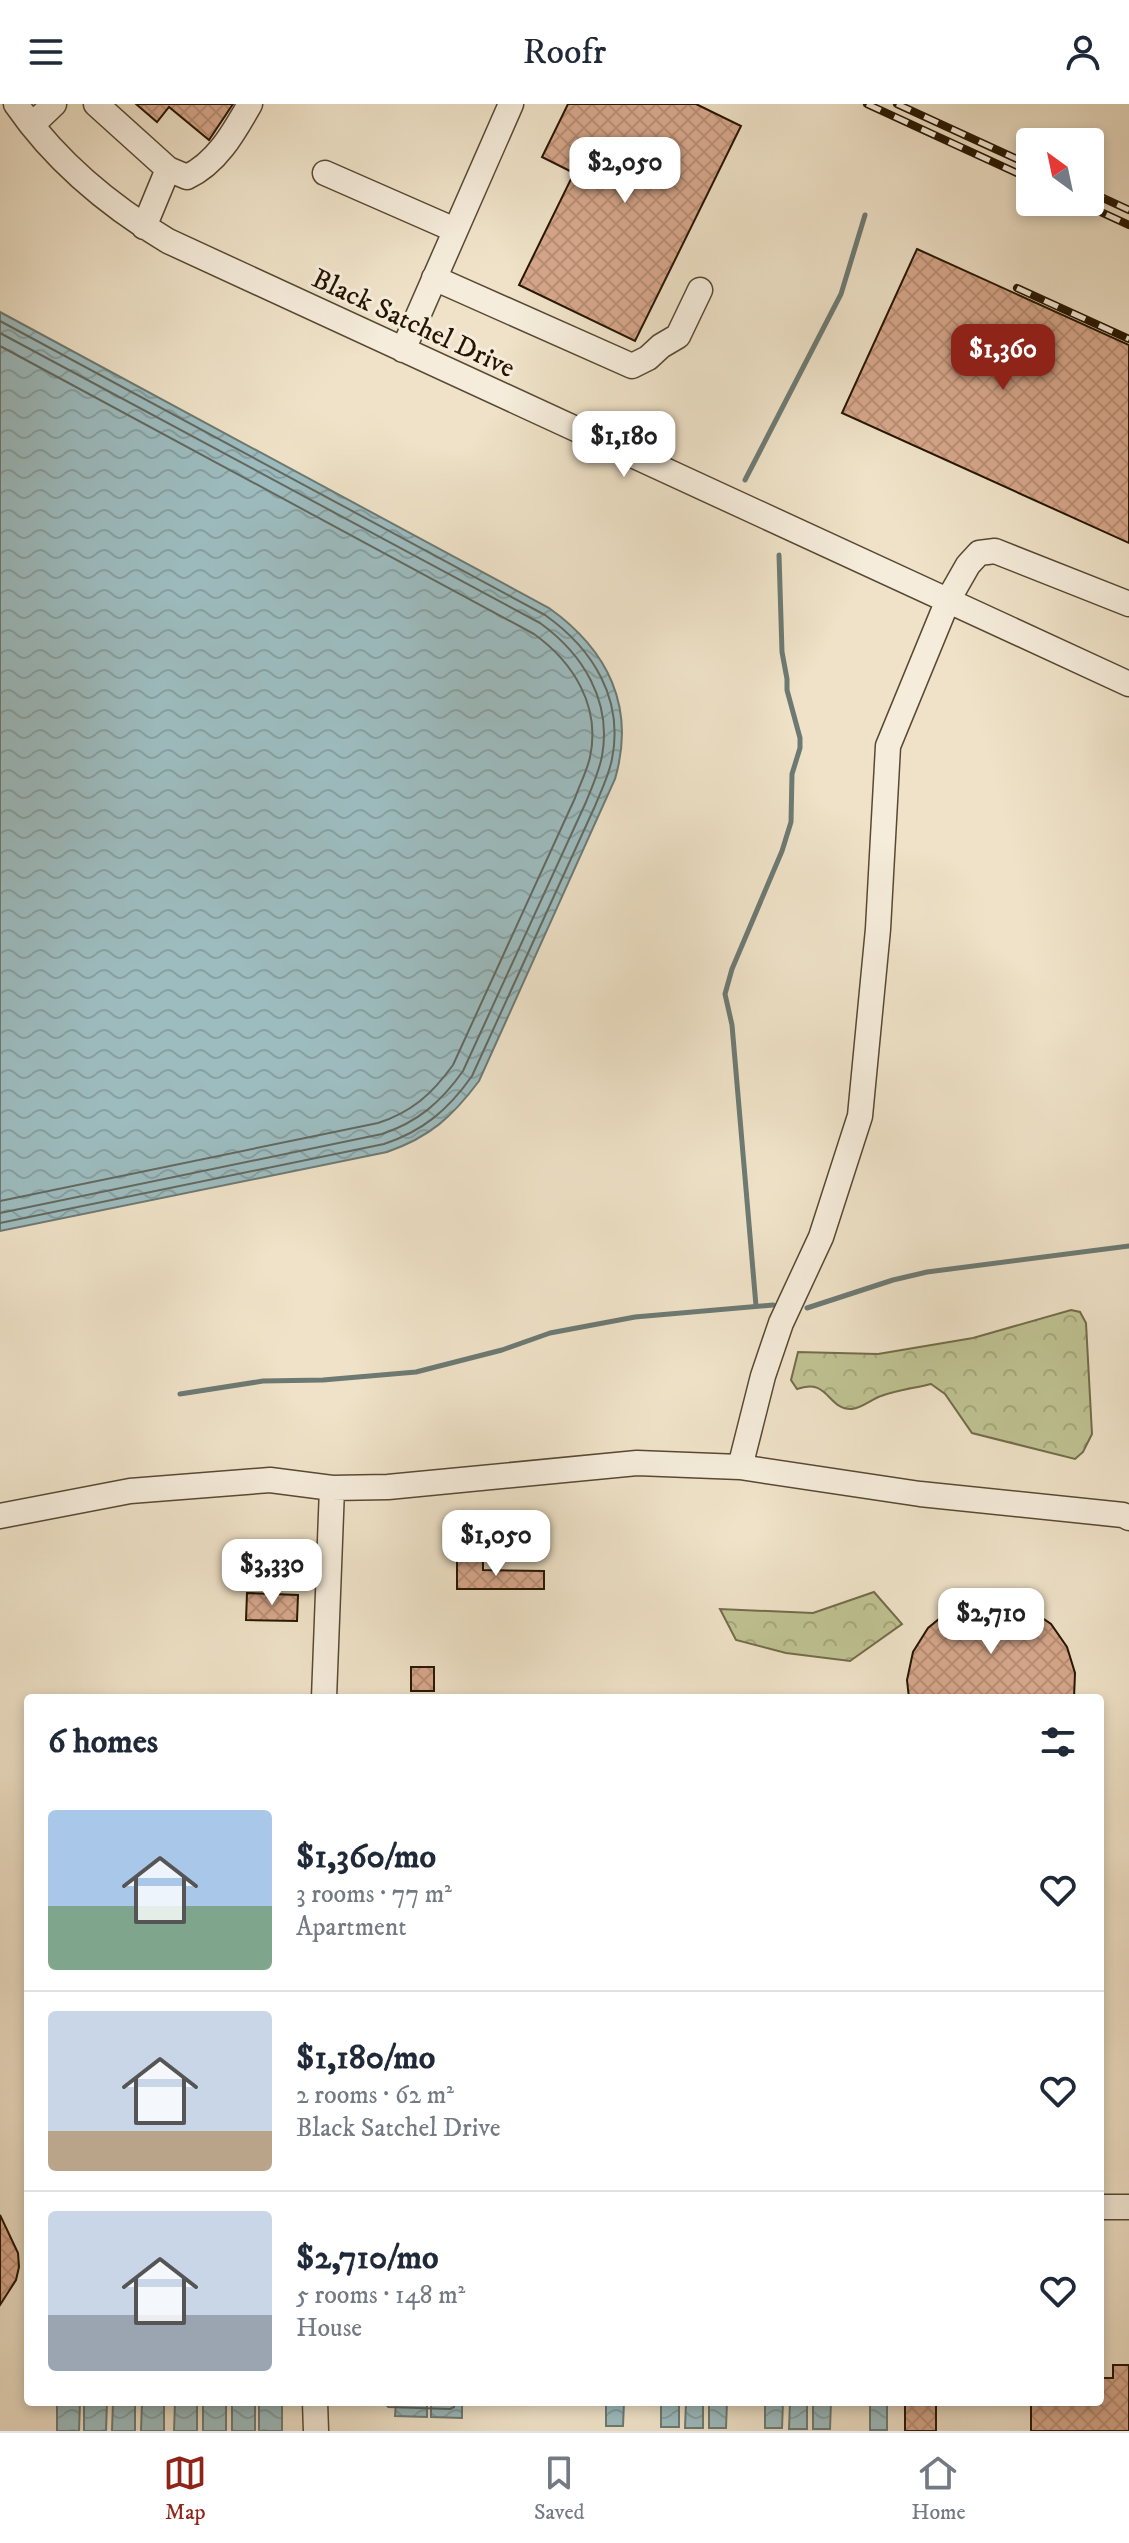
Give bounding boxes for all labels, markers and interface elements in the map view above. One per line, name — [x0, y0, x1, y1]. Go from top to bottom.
icon: menu — [24, 30, 68, 74]
text: Roofr — [523, 30, 606, 75]
icon: person — [1061, 30, 1105, 74]
north arrow — [1016, 128, 1104, 216]
map controls — [1016, 128, 1104, 216]
pin: $2,050 — [560, 137, 690, 205]
text: $2,050 — [587, 146, 663, 179]
street label: Black Satchel Drive — [306, 261, 521, 386]
pin: $1,360 — [938, 324, 1068, 392]
text: $1,360 — [969, 333, 1037, 366]
pin: $1,180 — [559, 411, 689, 479]
text: $1,180 — [590, 420, 658, 453]
pin: $1,050 — [431, 1510, 561, 1578]
text: $1,050 — [460, 1519, 532, 1552]
pin: $3,330 — [207, 1539, 337, 1607]
text: $3,330 — [240, 1548, 304, 1581]
pin: $2,710 — [926, 1588, 1056, 1656]
text: $2,710 — [956, 1597, 1026, 1630]
icon: filters — [1036, 1720, 1080, 1764]
text: 6 homes — [48, 1721, 158, 1763]
text: $1,360/mo — [296, 1836, 436, 1878]
icon: home — [112, 1842, 208, 1938]
icon: heart — [1036, 1868, 1080, 1912]
text: 3 rooms · 77 m² — [296, 1878, 452, 1911]
text: Apartment — [296, 1911, 407, 1944]
text: $1,180/mo — [296, 2037, 435, 2079]
icon: home — [112, 2043, 208, 2139]
icon: heart — [1036, 2069, 1080, 2113]
text: 2 rooms · 62 m² — [296, 2079, 454, 2112]
text: Black Satchel Drive — [296, 2112, 501, 2145]
text: $2,710/mo — [296, 2237, 438, 2279]
icon: home — [112, 2243, 208, 2339]
icon: heart — [1036, 2269, 1080, 2313]
text: 5 rooms · 148 m² — [296, 2279, 465, 2312]
text: House — [296, 2312, 362, 2345]
tab: Map — [163, 2451, 207, 2526]
tab: Saved — [534, 2451, 585, 2526]
tab: Home — [911, 2451, 966, 2526]

